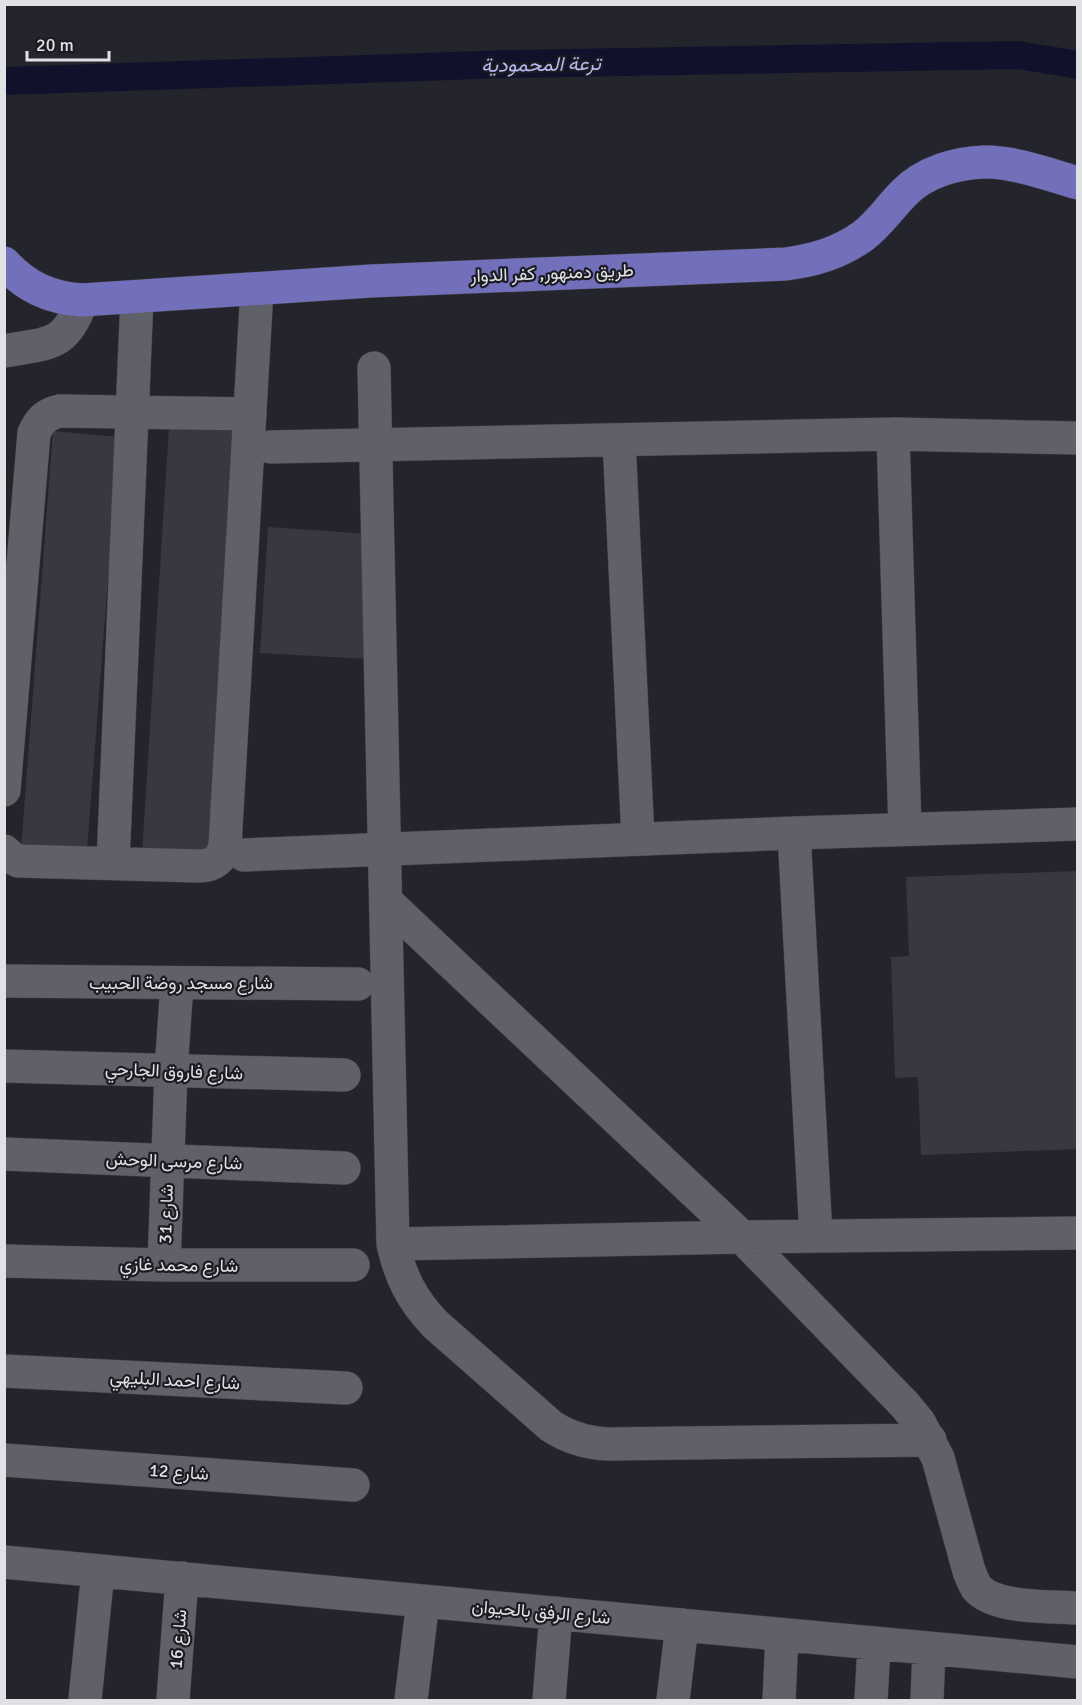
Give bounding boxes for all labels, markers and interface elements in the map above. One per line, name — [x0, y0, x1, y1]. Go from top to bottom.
scale bar — [27, 24, 110, 62]
text: 20 m — [36, 34, 74, 56]
water label: ترعة المحمودية — [481, 51, 603, 78]
street label: طريق دمنهور, كفر الدوار — [469, 259, 634, 287]
street label: شارع مسجد روضة الحبيب — [89, 972, 273, 995]
street label: شارع فاروق الجارحي — [104, 1058, 243, 1088]
street label: شارع مرسى الوحش — [105, 1148, 243, 1175]
street label: شارع 31 — [154, 1184, 179, 1244]
street label: شارع محمد غازي — [119, 1253, 239, 1281]
street label: شارع احمد البليهي — [109, 1366, 241, 1398]
street label: شارع 12 — [148, 1459, 210, 1486]
street label: شارع الرفق بالحيوان — [471, 1595, 611, 1630]
street label: شارع 16 — [164, 1608, 193, 1670]

